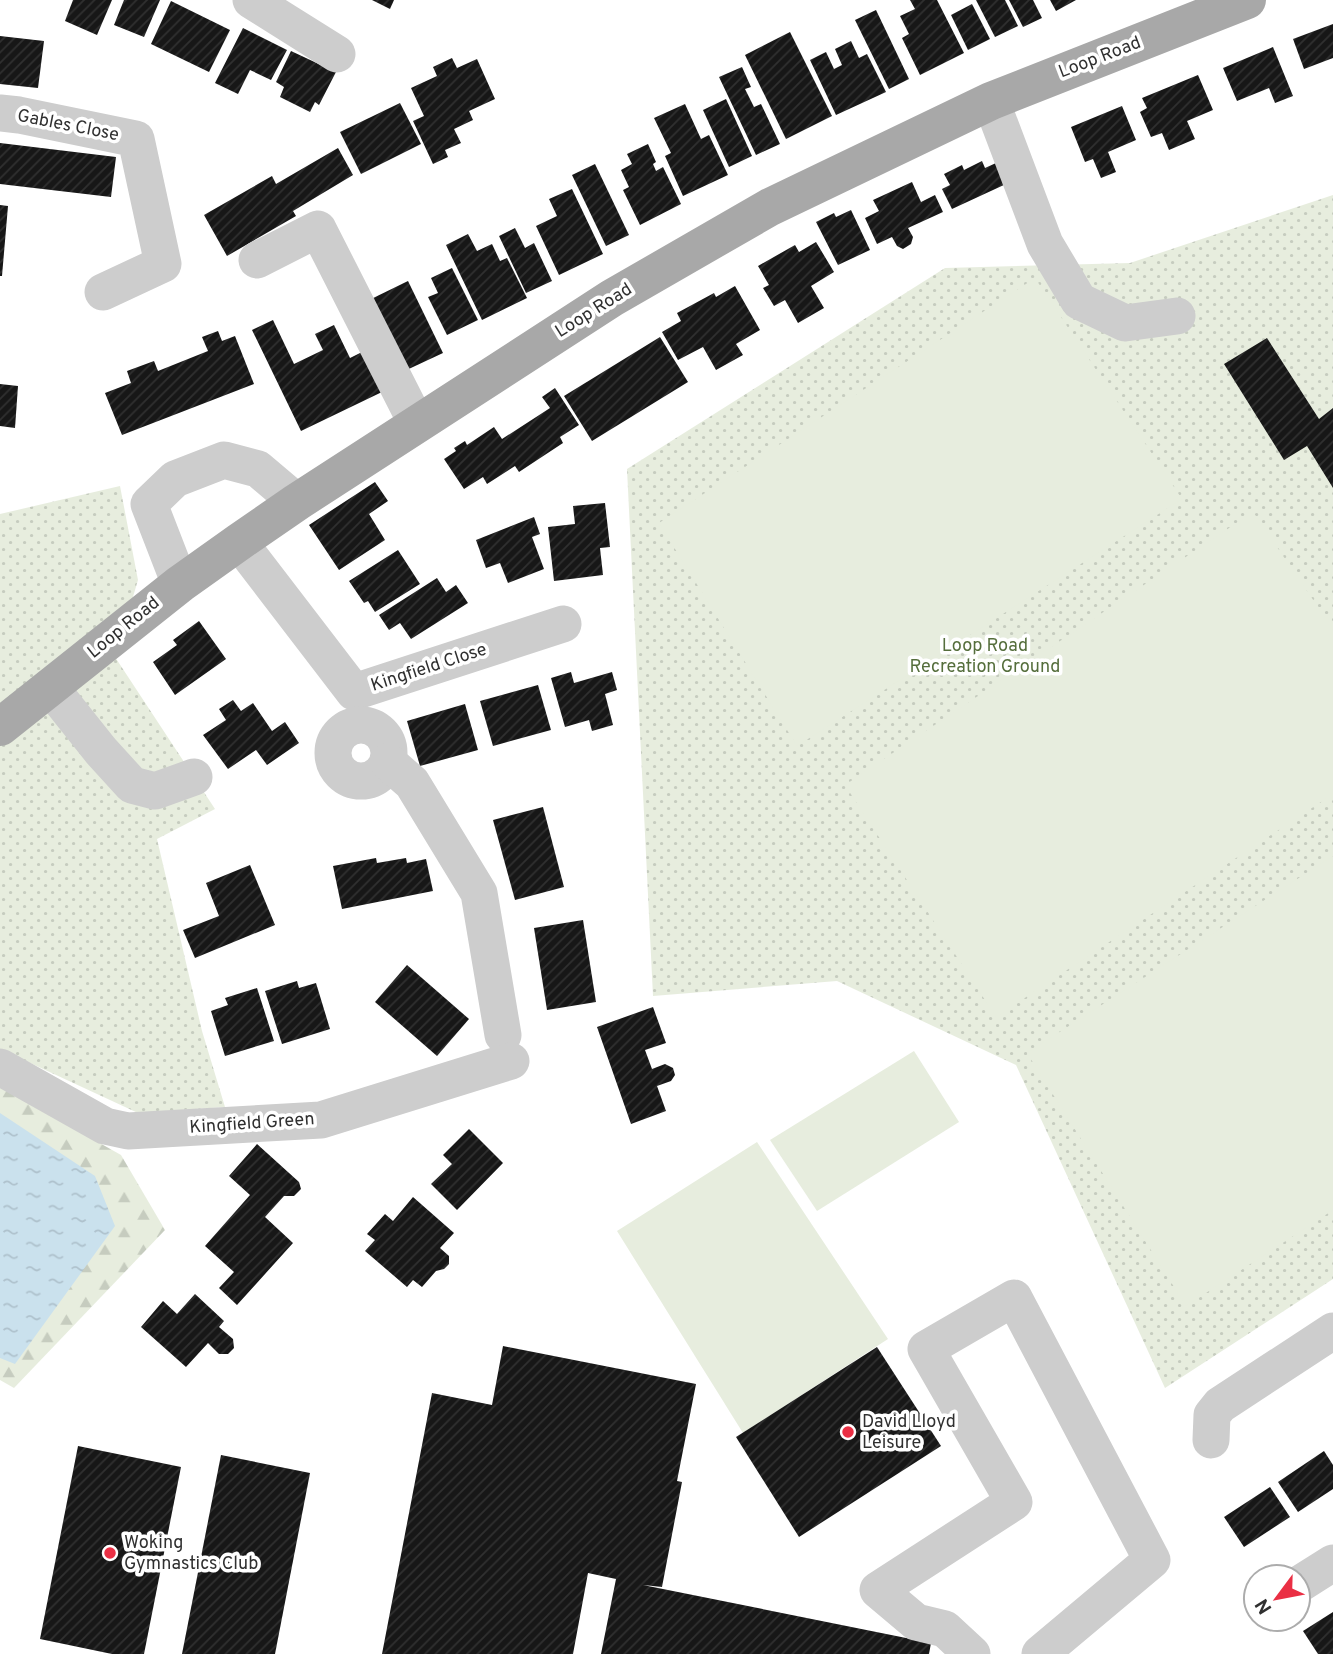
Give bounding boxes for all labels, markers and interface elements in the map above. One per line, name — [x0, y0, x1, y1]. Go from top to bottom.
street label: Loop Road — [1056, 32, 1144, 84]
street label: Gables Close — [15, 105, 121, 147]
street label: Loop Road — [551, 278, 637, 344]
street label: Loop Road — [83, 592, 165, 664]
park label: Loop Road Recreation Ground — [909, 635, 1061, 679]
street label: Kingfield Close — [368, 638, 490, 698]
street label: Kingfield Green — [189, 1108, 315, 1140]
place label: David Lloyd Leisure — [862, 1411, 956, 1455]
marker: David Lloyd Leisure — [840, 1424, 856, 1440]
place label: Woking Gymnastics Club — [124, 1532, 258, 1576]
marker: Woking Gymnastics Club — [102, 1545, 118, 1561]
north arrow — [1242, 1563, 1312, 1633]
text: N — [1250, 1594, 1278, 1618]

